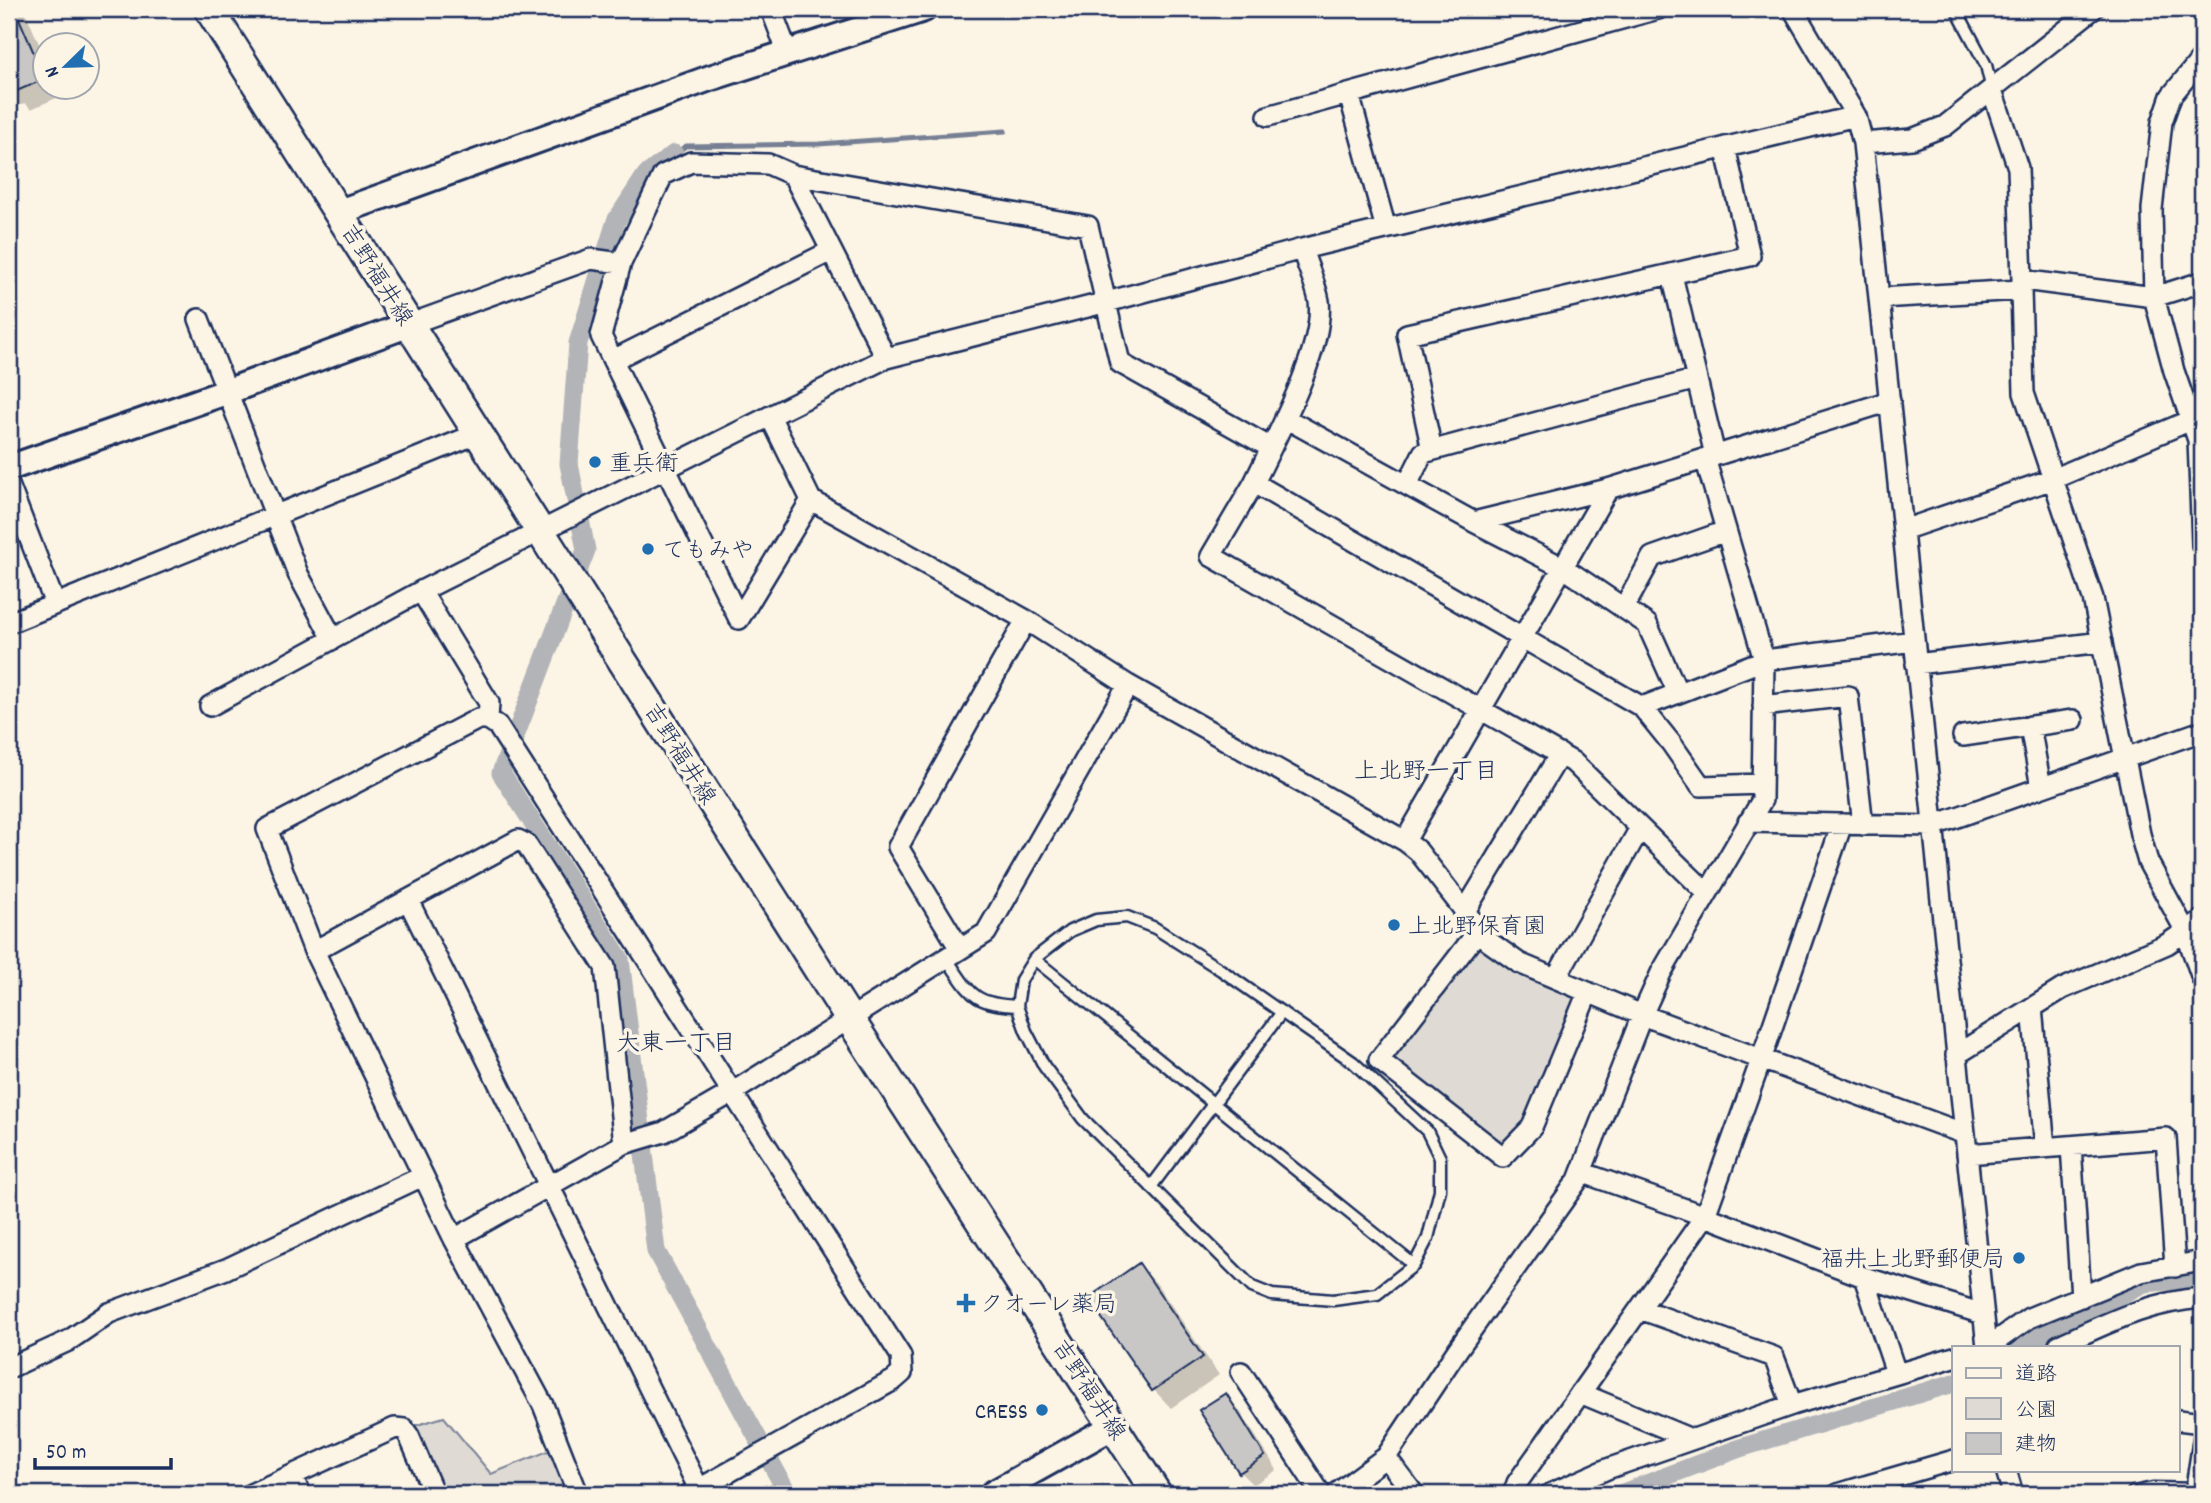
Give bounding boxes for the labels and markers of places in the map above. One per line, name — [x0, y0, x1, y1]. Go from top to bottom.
place label: 重兵衛 — [609, 449, 678, 482]
marker: 重兵衛 — [587, 454, 603, 470]
place label: てもみや — [662, 536, 754, 569]
marker: てもみや — [640, 541, 656, 557]
place label: 上北野保育園 — [1408, 912, 1546, 945]
marker: 上北野保育園 — [1386, 917, 1402, 933]
place label: 福井上北野郵便局 — [1821, 1245, 2005, 1278]
marker: 福井上北野郵便局 — [2011, 1250, 2027, 1266]
place label: クオーレ薬局 — [980, 1290, 1117, 1323]
marker: クオーレ薬局 — [958, 1295, 974, 1311]
place label: CRESS — [975, 1397, 1028, 1430]
marker: CRESS — [1034, 1402, 1050, 1418]

